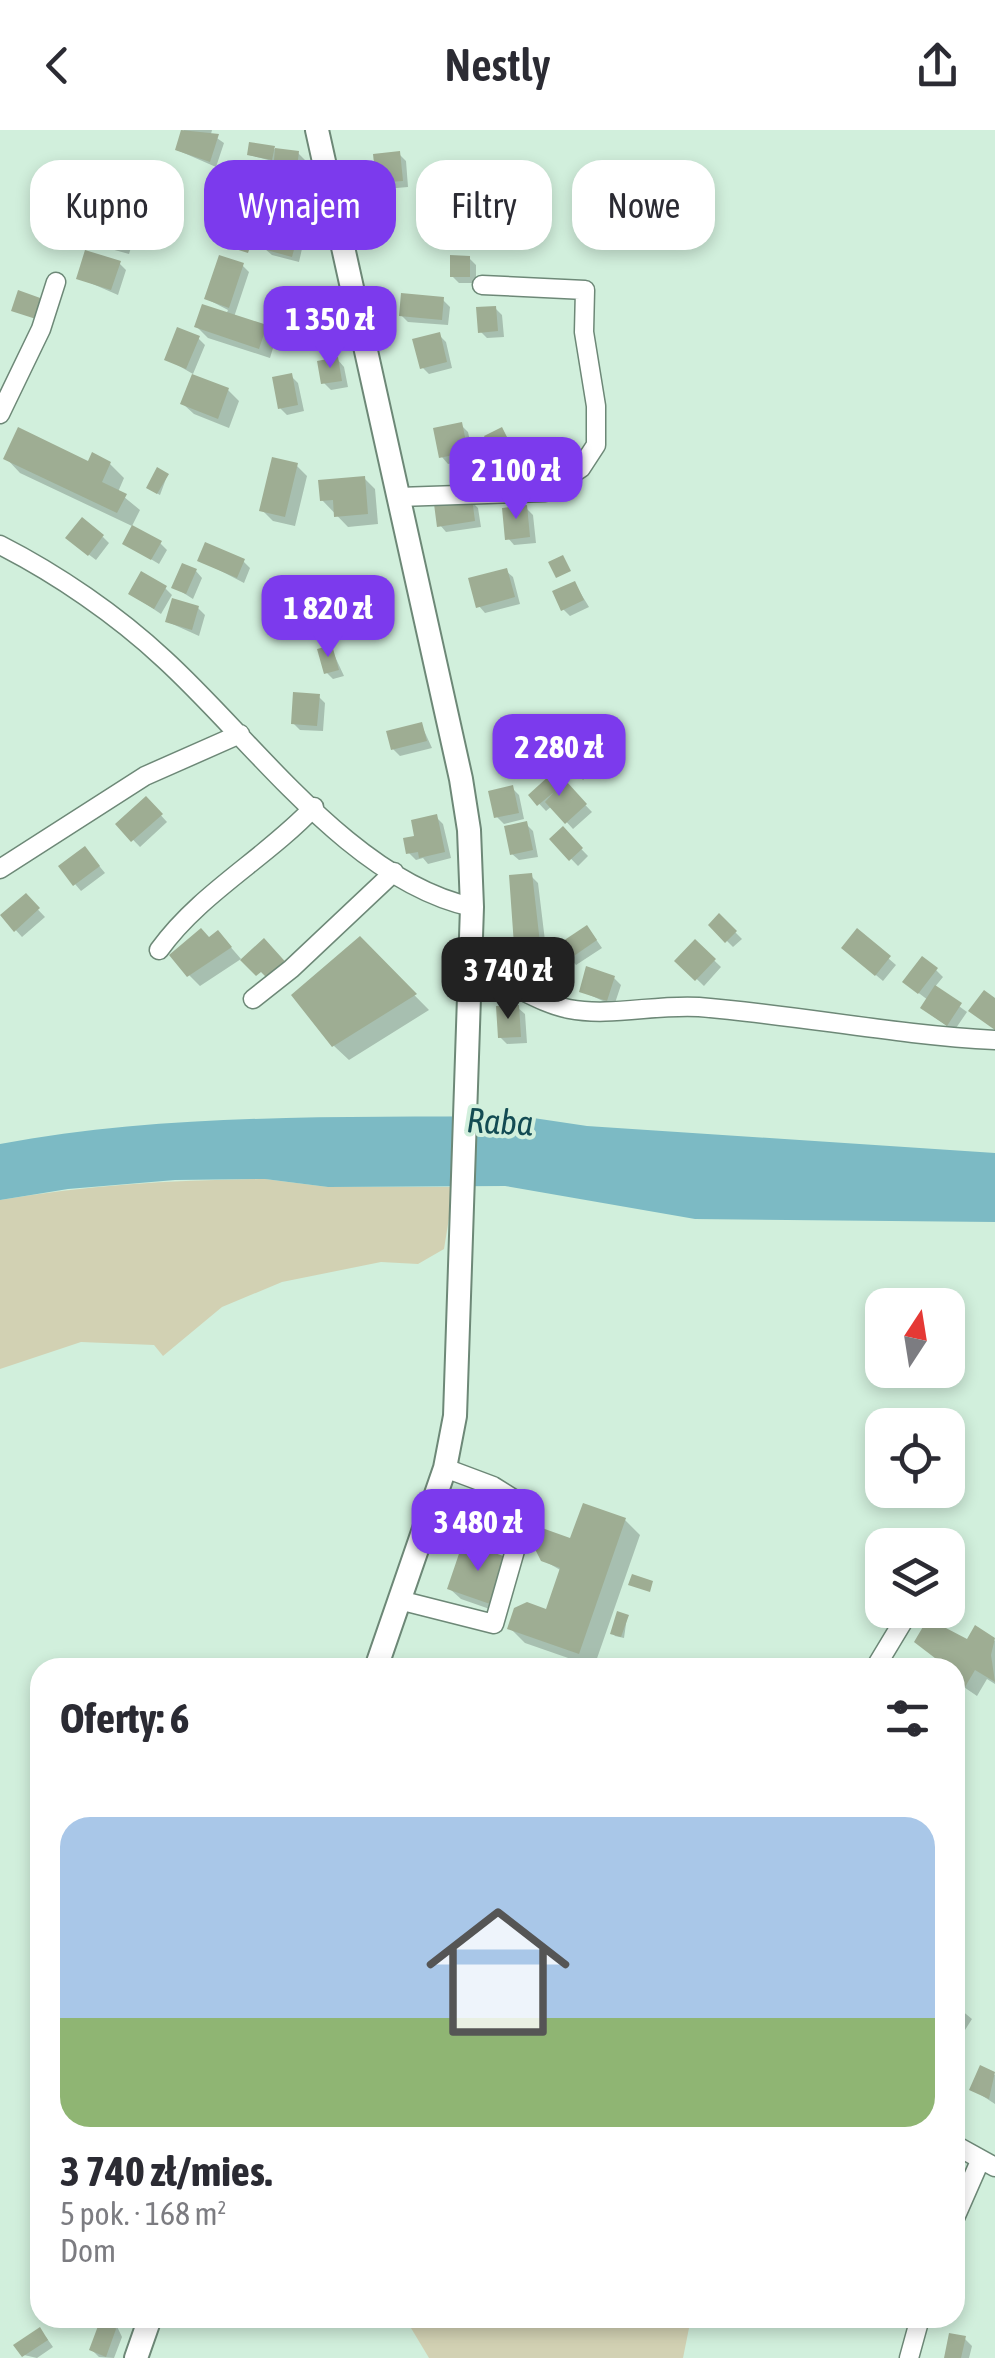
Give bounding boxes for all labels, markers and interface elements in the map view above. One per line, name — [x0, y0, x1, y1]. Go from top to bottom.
icon: back — [30, 38, 85, 93]
icon: share — [910, 38, 965, 93]
text: Nestly — [445, 39, 550, 91]
chip: Kupno — [30, 160, 184, 250]
chip: Wynajem — [204, 160, 396, 250]
chip: Filtry — [416, 160, 552, 250]
chip: Nowe — [572, 160, 715, 250]
pin: 1 350 zł — [227, 286, 433, 371]
text: 1 350 zł — [286, 300, 374, 337]
pin: 2 100 zł — [413, 437, 619, 522]
text: 2 100 zł — [472, 451, 560, 488]
pin: 1 820 zł — [225, 575, 431, 660]
text: 1 820 zł — [284, 589, 372, 626]
pin: 2 280 zł — [456, 714, 662, 799]
text: 2 280 zł — [515, 728, 603, 765]
pin: 3 740 zł — [405, 937, 611, 1022]
text: 3 740 zł — [464, 951, 552, 988]
water label: Raba — [466, 1099, 534, 1143]
north arrow — [865, 1288, 965, 1388]
map controls — [865, 1288, 965, 1628]
button: locate — [865, 1408, 965, 1508]
pin: 3 480 zł — [375, 1489, 581, 1574]
text: 3 480 zł — [434, 1503, 522, 1540]
button: layers — [865, 1528, 965, 1628]
icon: filters — [880, 1691, 935, 1746]
text: Oferty: 6 — [60, 1694, 190, 1742]
icon: home — [408, 1882, 588, 2062]
text: 3 740 zł/mies. — [60, 2147, 272, 2195]
text: 5 pok. · 168 m² — [60, 2195, 227, 2232]
text: Dom — [60, 2232, 116, 2269]

